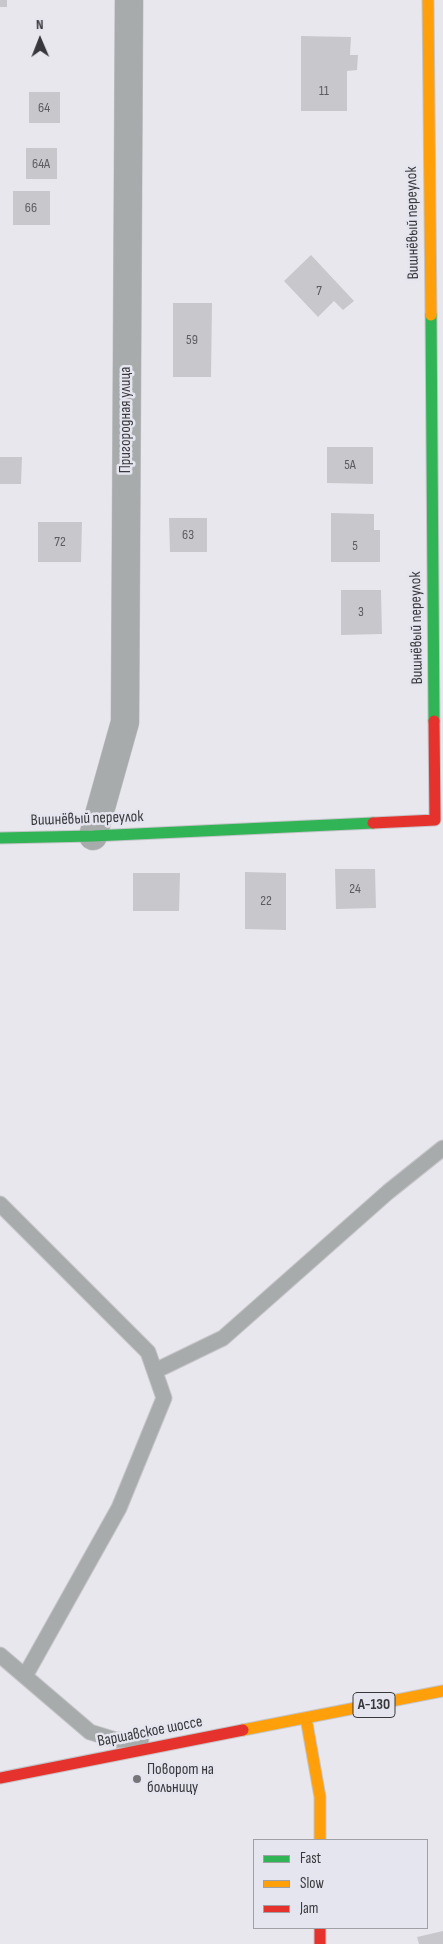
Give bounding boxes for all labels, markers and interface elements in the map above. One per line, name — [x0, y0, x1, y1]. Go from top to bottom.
north arrow — [15, 15, 65, 65]
text: N — [36, 16, 44, 33]
house number: 11 — [319, 83, 329, 99]
house number: 64 — [38, 100, 50, 116]
house number: 64А — [32, 156, 50, 172]
street label: Вишнёвый переулок — [402, 166, 424, 280]
house number: 66 — [25, 200, 37, 216]
house number: 7 — [316, 283, 322, 299]
house number: 59 — [186, 332, 198, 348]
street label: Пригородная улица — [116, 367, 136, 473]
house number: 5А — [344, 457, 356, 473]
house number: 63 — [182, 527, 194, 543]
house number: 72 — [54, 534, 66, 550]
house number: 5 — [352, 538, 358, 554]
street label: Вишнёвый переулок — [406, 571, 428, 685]
house number: 3 — [358, 604, 364, 620]
street label: Вишнёвый переулок — [30, 807, 144, 831]
house number: 24 — [349, 881, 361, 897]
house number: 22 — [260, 893, 272, 909]
road number: А-130 — [353, 1692, 395, 1718]
street label: Варшавское шоссе — [96, 1712, 204, 1752]
place label: Поворот на больницу — [147, 1760, 214, 1798]
marker: Поворот на больницу — [131, 1773, 143, 1785]
legend — [253, 1839, 428, 1929]
text: Fast — [300, 1849, 321, 1868]
text: Slow — [300, 1874, 324, 1893]
text: Jam — [300, 1899, 318, 1918]

